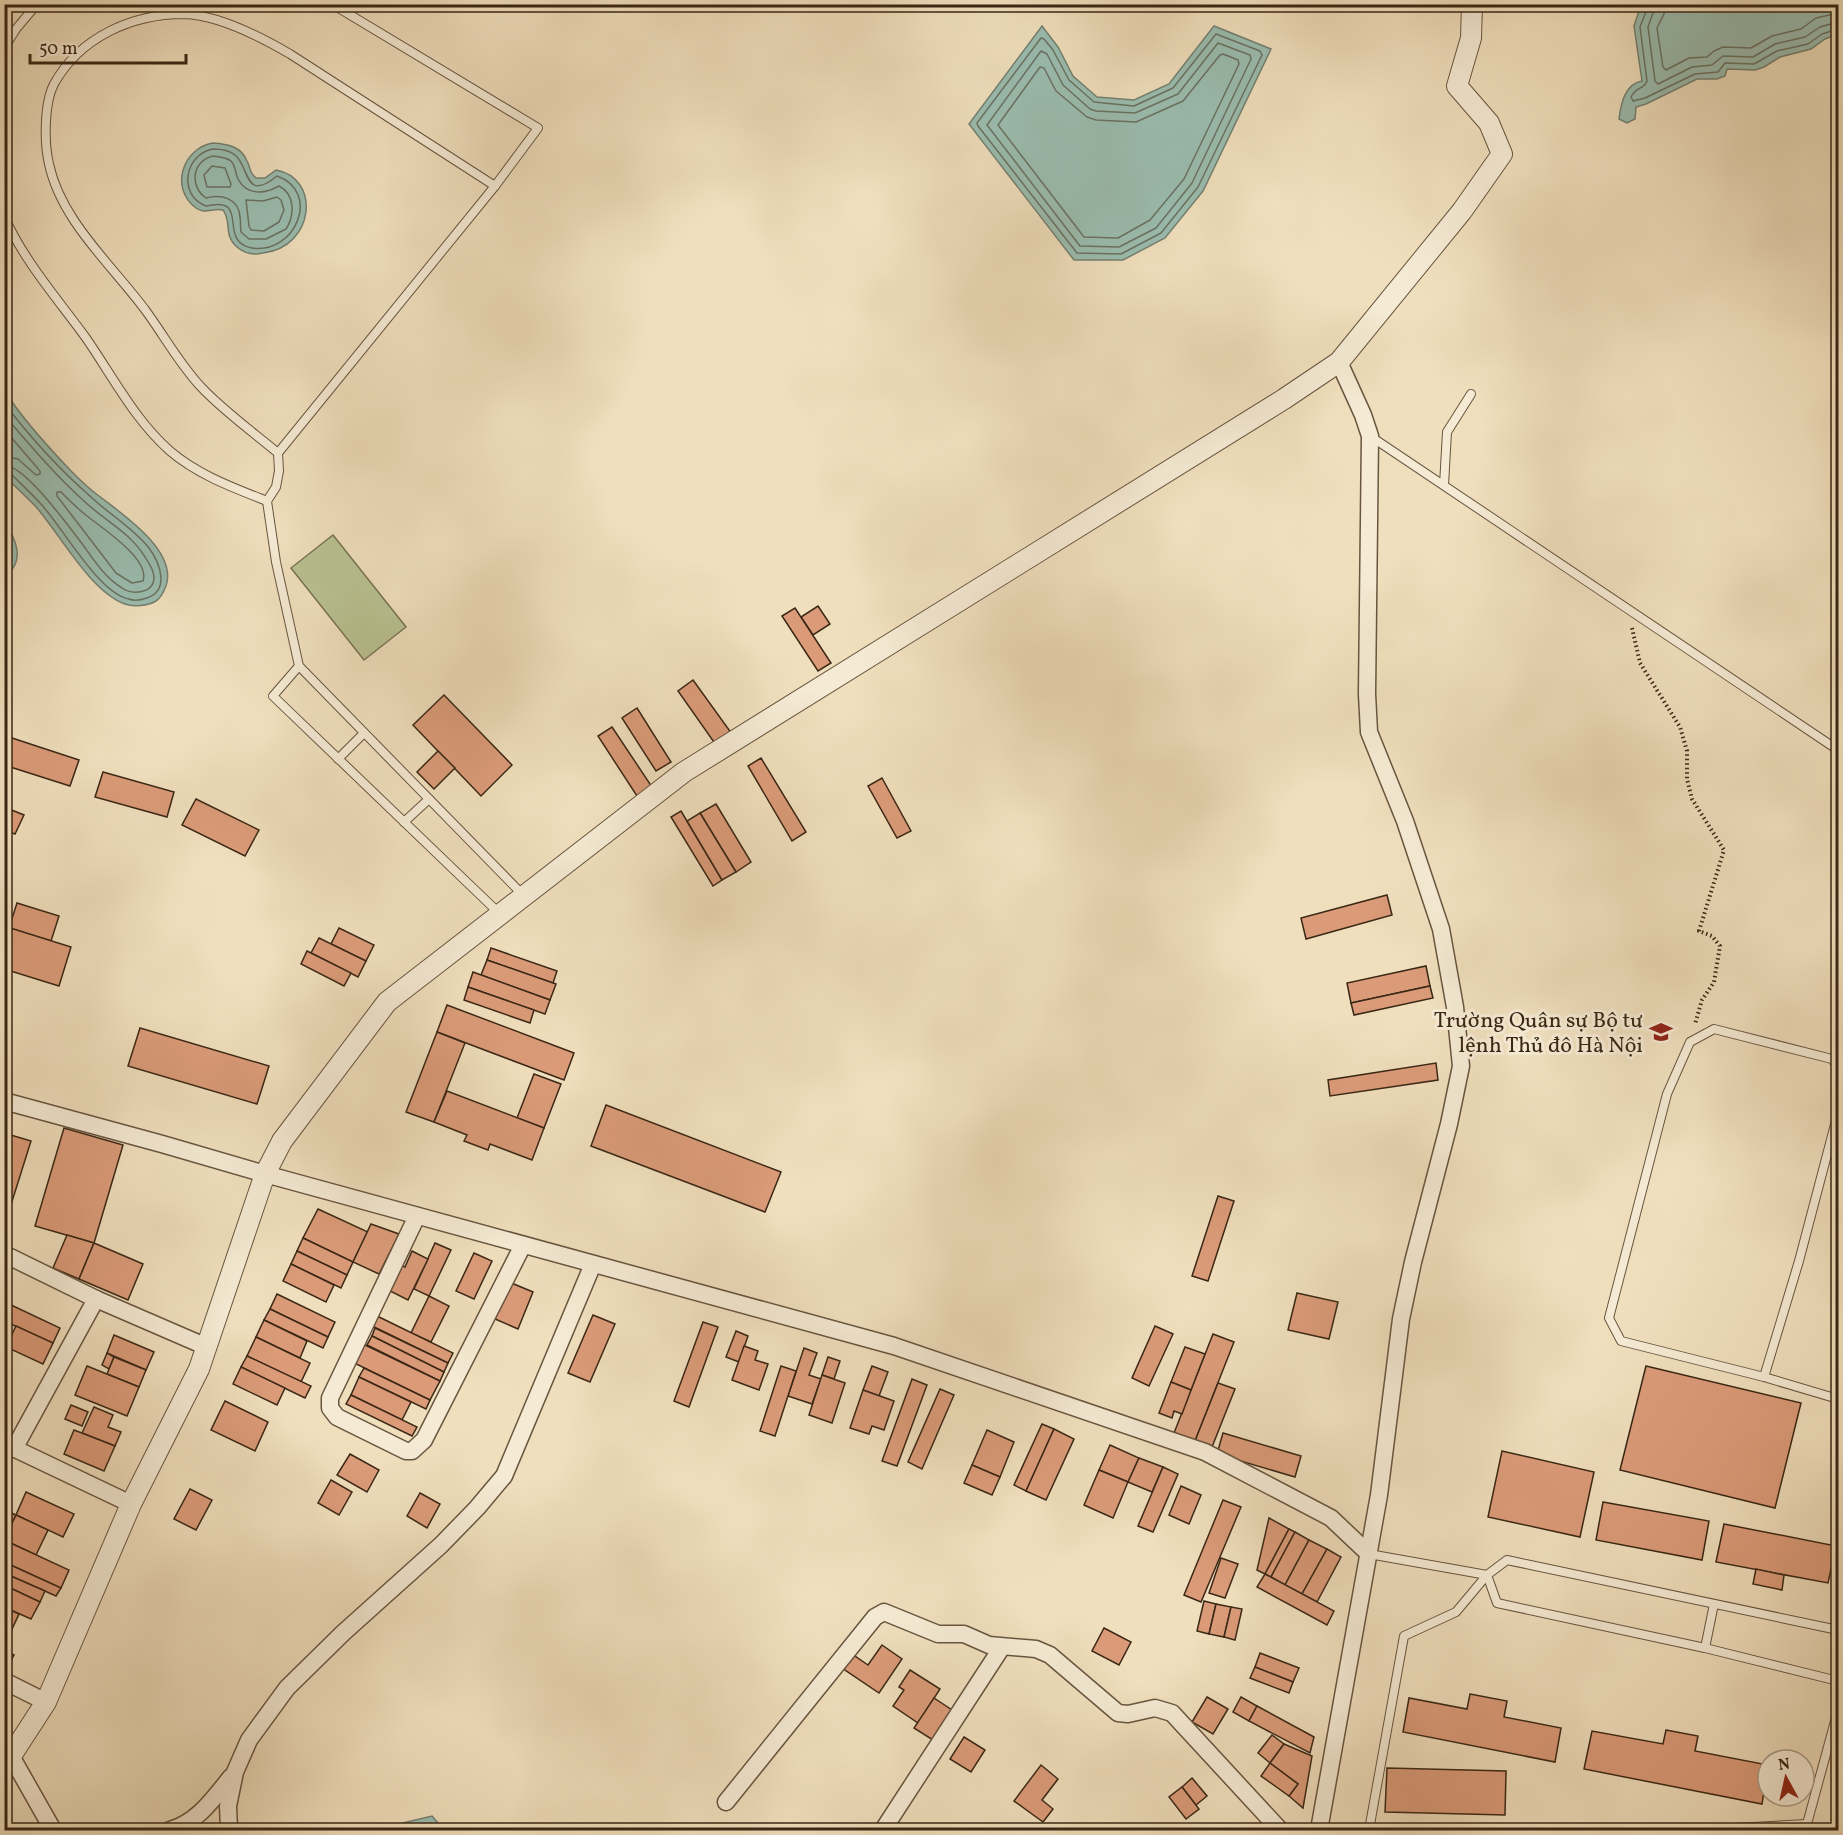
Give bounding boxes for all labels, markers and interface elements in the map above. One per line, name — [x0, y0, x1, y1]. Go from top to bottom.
scale bar — [30, 27, 186, 65]
text: 50 m — [39, 37, 78, 62]
place label: Trường Quân sự Bộ tư lệnh Thủ đô Hà Nội — [1434, 1006, 1643, 1062]
school or university icon: Trường Quân sự Bộ tư lệnh Thủ đô Hà Nội — [1648, 1019, 1674, 1045]
north arrow — [1756, 1748, 1816, 1808]
text: N — [1777, 1753, 1792, 1777]

